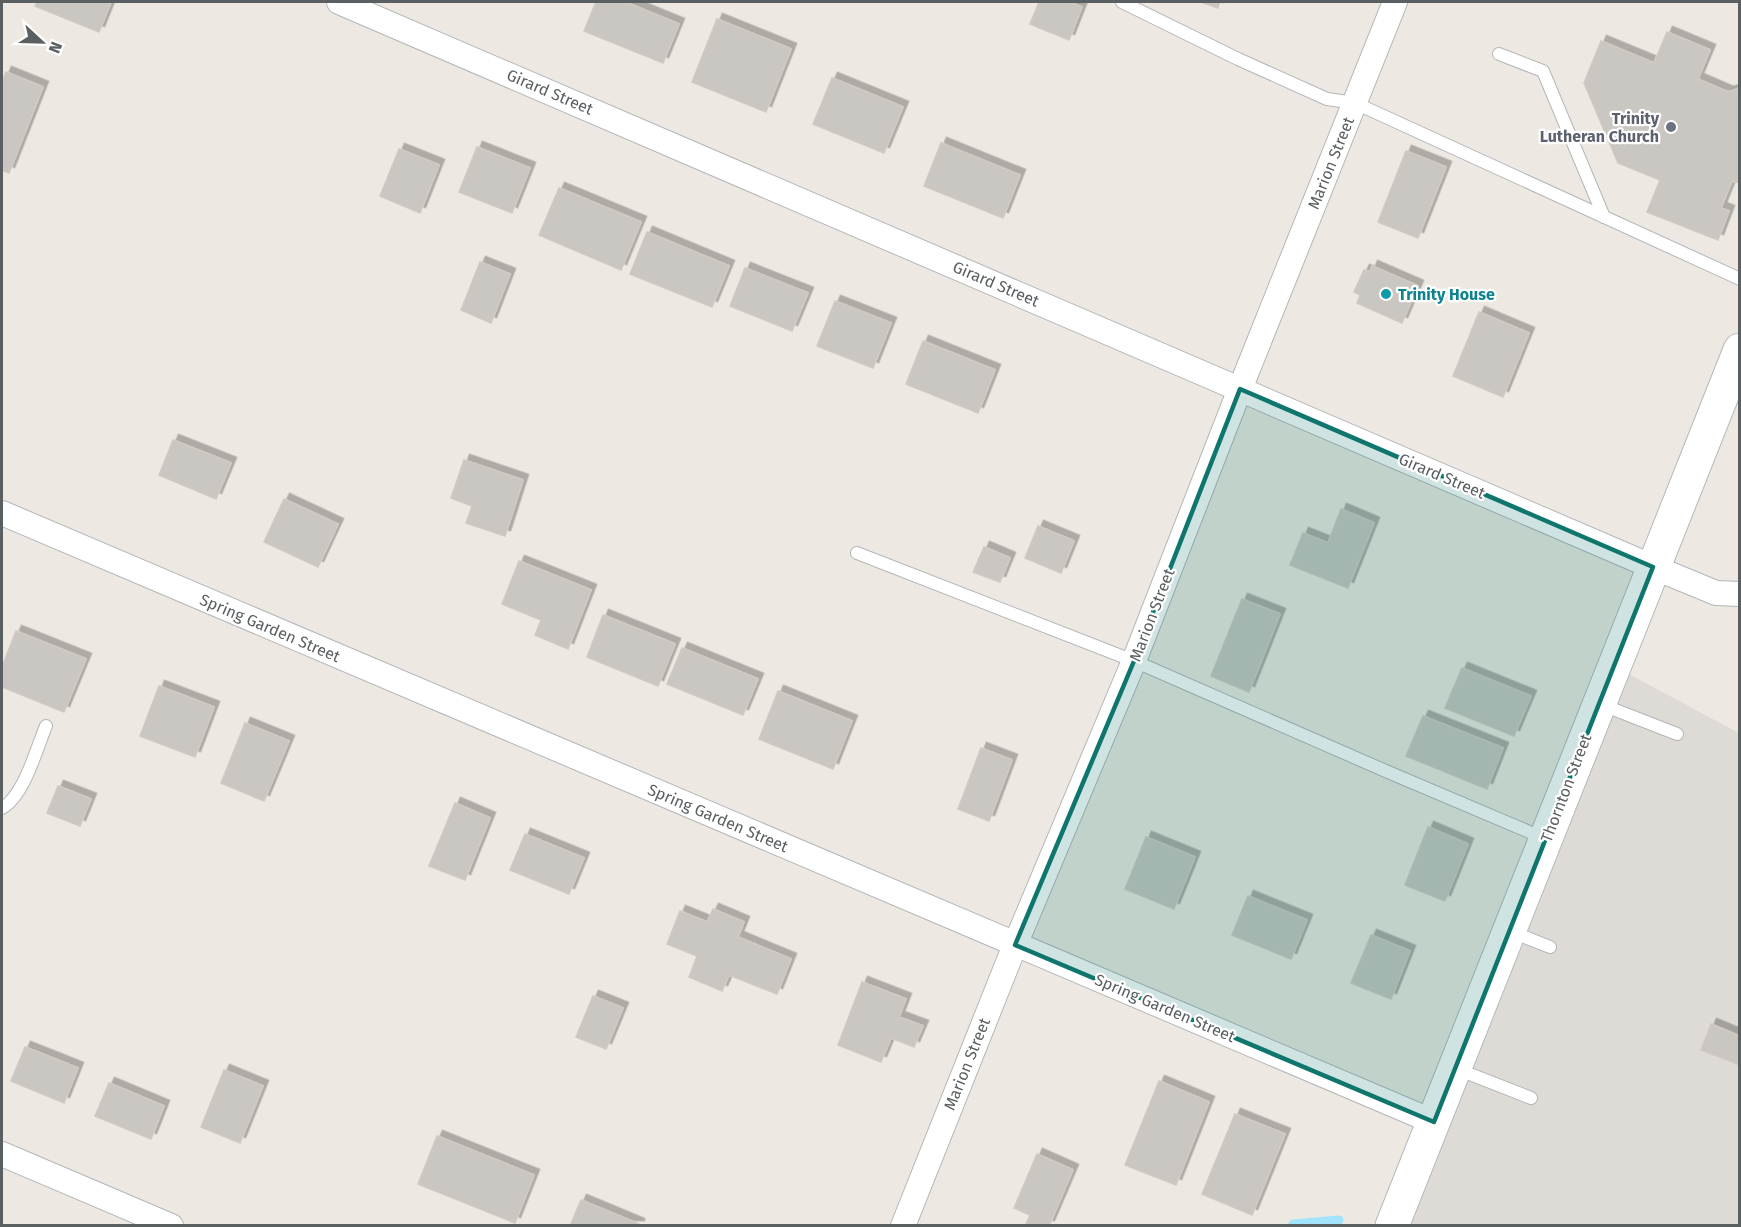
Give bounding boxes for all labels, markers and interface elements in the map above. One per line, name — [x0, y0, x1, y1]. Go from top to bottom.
north arrow — [12, 12, 72, 72]
text: N — [45, 39, 66, 56]
street label: Girard Street — [504, 65, 596, 119]
place label: Trinity Lutheran Church — [1540, 109, 1660, 146]
street label: Marion Street — [1304, 114, 1358, 212]
marker: Trinity Lutheran Church — [1664, 120, 1678, 134]
street label: Girard Street — [950, 257, 1042, 311]
place label: Trinity House — [1398, 285, 1495, 304]
marker: Trinity House — [1379, 287, 1393, 301]
street label: Girard Street — [1396, 449, 1488, 503]
street label: Marion Street — [1126, 566, 1179, 664]
street label: Spring Garden Street — [197, 590, 343, 666]
street label: Thornton Street — [1537, 731, 1595, 845]
street label: Spring Garden Street — [645, 780, 791, 856]
street label: Spring Garden Street — [1092, 970, 1238, 1046]
street label: Marion Street — [940, 1015, 994, 1113]

